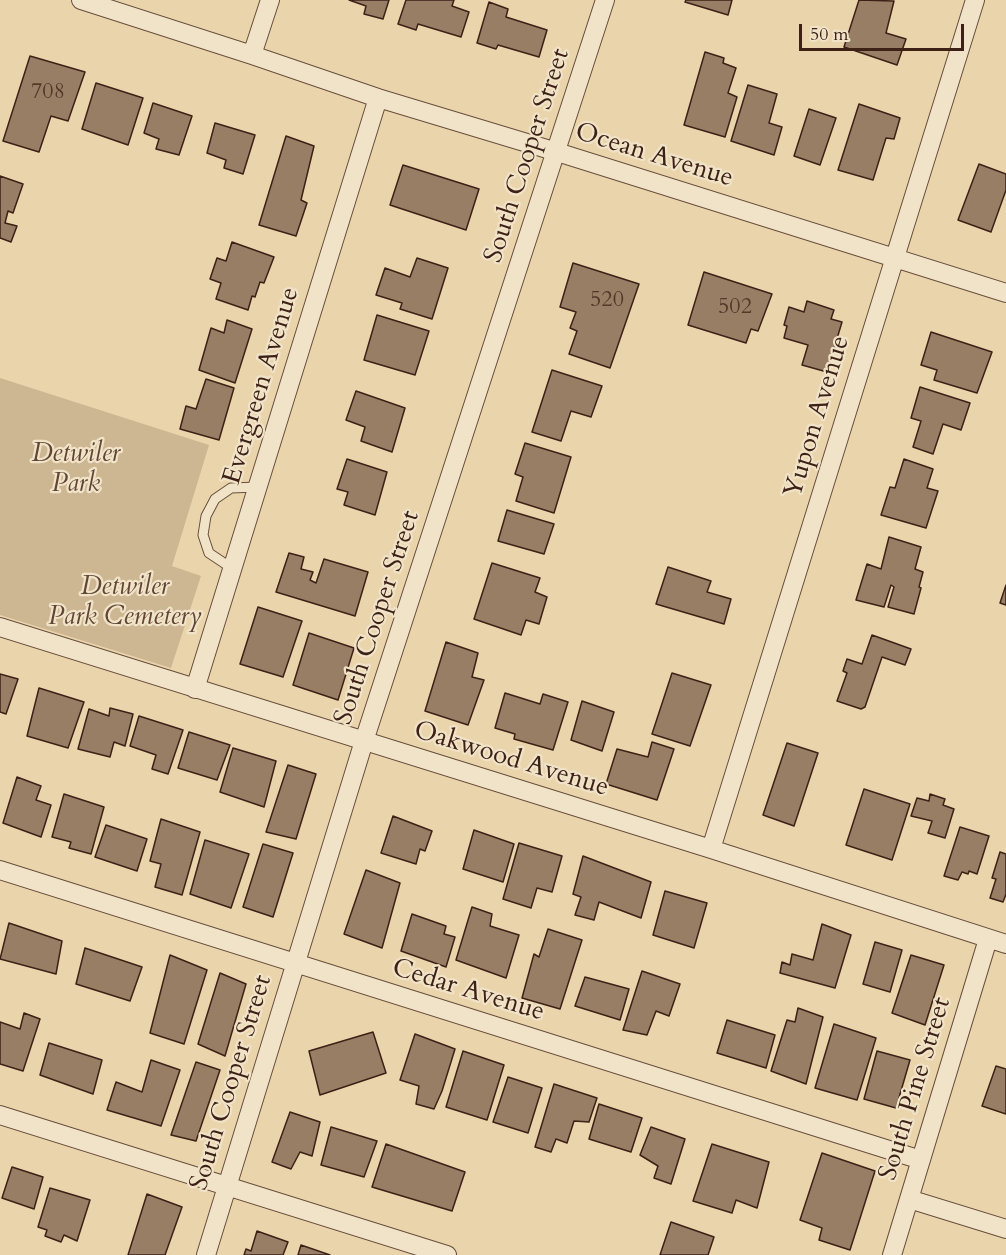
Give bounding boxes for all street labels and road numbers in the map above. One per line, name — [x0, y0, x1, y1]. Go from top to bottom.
street label: South Cooper Street — [479, 45, 577, 267]
street label: Ocean Avenue — [571, 117, 737, 195]
street label: Evergreen Avenue — [217, 284, 307, 488]
street label: Yupon Avenue — [779, 332, 857, 502]
street label: South Cooper Street — [329, 507, 427, 729]
street label: Oakwood Avenue — [410, 716, 612, 804]
street label: Cedar Avenue — [388, 953, 548, 1029]
street label: South Cooper Street — [184, 972, 280, 1194]
street label: South Pine Street — [873, 994, 959, 1184]

